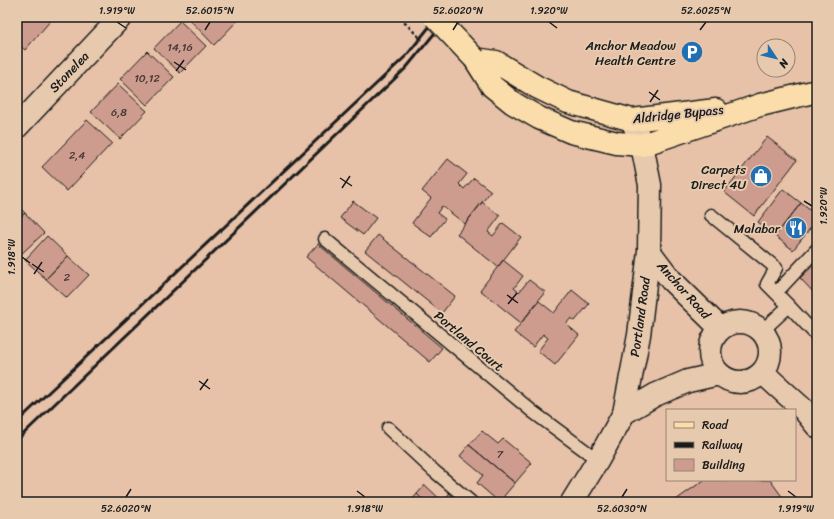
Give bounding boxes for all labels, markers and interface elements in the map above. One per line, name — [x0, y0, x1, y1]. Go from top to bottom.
text: 1.919°W — [99, 2, 135, 20]
text: 52.6015°N — [186, 2, 234, 20]
text: 52.6020°N — [433, 2, 483, 20]
text: 1.920°W — [530, 2, 568, 20]
text: 52.6025°N — [681, 2, 731, 20]
place label: Anchor Meadow Health Centre — [585, 34, 676, 72]
house number: 14,16 — [167, 38, 193, 57]
north arrow — [756, 38, 796, 78]
parking icon: Anchor Meadow Health Centre — [679, 39, 705, 65]
street label: Stonelea — [43, 45, 95, 98]
text: N — [774, 54, 794, 72]
house number: 10,12 — [134, 69, 160, 88]
street label: Aldridge Bypass — [631, 98, 725, 130]
house number: 6,8 — [111, 103, 127, 122]
house number: 2,4 — [69, 146, 85, 165]
place label: Carpets Direct 4U — [691, 158, 747, 196]
shop icon: Carpets Direct 4U — [748, 163, 774, 189]
text: 1.920°W — [815, 187, 833, 225]
restaurant icon: Malabar — [783, 215, 809, 241]
place label: Malabar — [734, 217, 781, 240]
text: 1.918°W — [3, 239, 21, 275]
street label: Anchor Road — [651, 255, 717, 325]
house number: 2 — [64, 268, 71, 287]
street label: Portland Road — [623, 274, 657, 359]
street label: Portland Court — [429, 305, 509, 377]
legend — [666, 409, 796, 481]
text: Road — [702, 414, 729, 436]
text: Railway — [702, 434, 743, 456]
house number: 7 — [497, 445, 504, 464]
text: Building — [702, 454, 745, 476]
text: 52.6020°N — [101, 500, 151, 518]
text: 1.918°W — [347, 500, 383, 518]
text: 52.6030°N — [597, 500, 647, 518]
text: 1.919°W — [778, 500, 814, 518]

